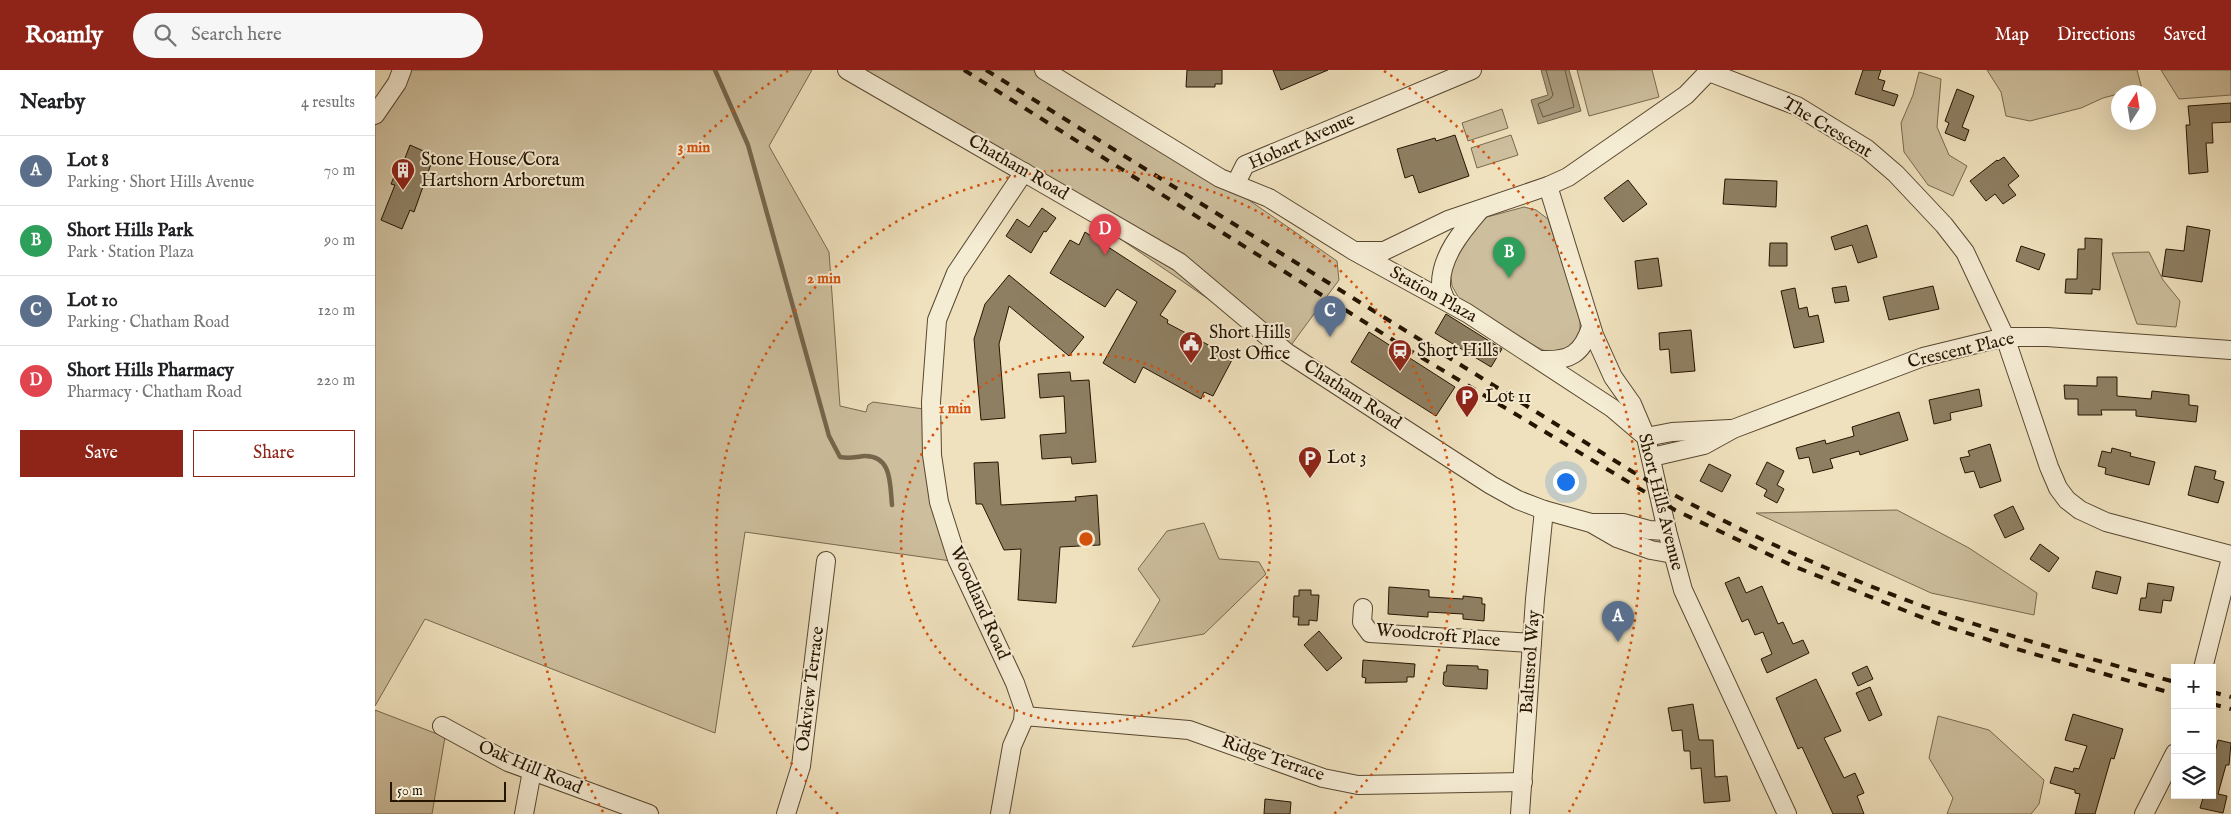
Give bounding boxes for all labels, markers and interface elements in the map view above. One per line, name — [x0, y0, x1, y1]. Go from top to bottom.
search box — [133, 13, 483, 58]
text: Roamly — [25, 20, 103, 51]
icon: search — [151, 21, 179, 49]
text: Search here — [191, 23, 282, 47]
text: Map — [1995, 24, 2029, 47]
text: Directions — [2057, 24, 2135, 47]
text: Saved — [2163, 24, 2206, 47]
north arrow — [2111, 85, 2156, 130]
text: Nearby — [20, 89, 85, 116]
street label: The Crescent — [1778, 92, 1876, 164]
text: 4 results — [301, 93, 355, 113]
street label: Hobart Avenue — [1245, 108, 1359, 176]
street label: Chatham Road — [964, 130, 1073, 206]
text: 3 min — [678, 138, 710, 157]
text: Lot 8 — [67, 149, 109, 173]
place label: Stone House/Cora Hartshorn Arboretum — [421, 149, 585, 193]
building icon: Stone House/Cora Hartshorn Arboretum — [390, 157, 416, 191]
text: A — [31, 161, 41, 181]
text: 70 m — [324, 161, 355, 181]
text: Parking · Short Hills Avenue — [67, 173, 254, 193]
pin: D — [1089, 214, 1121, 255]
text: Short Hills Park — [67, 219, 193, 243]
text: B — [31, 231, 41, 251]
text: 90 m — [324, 231, 355, 251]
pin: B — [1493, 237, 1525, 278]
text: Park · Station Plaza — [67, 243, 194, 263]
street label: Station Plaza — [1385, 262, 1481, 329]
text: 2 min — [807, 269, 841, 288]
text: Lot 10 — [67, 289, 118, 313]
pin: C — [1314, 296, 1346, 337]
text: C — [30, 301, 42, 321]
text: 120 m — [318, 301, 355, 321]
text: Parking · Chatham Road — [67, 313, 229, 333]
place label: Short Hills Post Office — [1209, 322, 1291, 366]
street label: Crescent Place — [1905, 328, 2017, 374]
public building icon: Short Hills Post Office — [1178, 330, 1204, 364]
station icon: Short Hills — [1387, 338, 1413, 372]
place label: Short Hills — [1417, 340, 1499, 363]
street label: Chatham Road — [1299, 355, 1406, 435]
text: Short Hills Pharmacy — [67, 359, 234, 383]
text: D — [30, 371, 42, 391]
text: 220 m — [316, 371, 355, 391]
text: Pharmacy · Chatham Road — [67, 383, 242, 403]
parking icon: Lot 11 — [1454, 384, 1480, 418]
place label: Lot 11 — [1485, 386, 1531, 409]
text: 1 min — [939, 399, 971, 418]
button: Save — [20, 430, 183, 477]
button: Share — [193, 430, 355, 477]
street label: Short Hills Avenue — [1632, 431, 1688, 573]
parking icon: Lot 3 — [1297, 445, 1323, 479]
place label: Lot 3 — [1327, 447, 1367, 470]
your location — [1553, 469, 1579, 495]
centre of rings — [1077, 530, 1095, 548]
street label: Woodland Road — [944, 543, 1014, 664]
pin: A — [1602, 601, 1634, 642]
street label: Baltusrol Way — [1516, 609, 1546, 715]
street label: Woodcroft Place — [1375, 619, 1501, 653]
street label: Oakview Terrace — [792, 625, 830, 753]
map controls — [2171, 664, 2216, 799]
button: + — [2171, 664, 2216, 709]
button: − — [2171, 709, 2216, 754]
street label: Ridge Terrace — [1219, 731, 1327, 787]
street label: Oak Hill Road — [474, 736, 586, 800]
button: layers — [2171, 754, 2216, 799]
scale bar — [390, 779, 506, 802]
text: 50 m — [397, 782, 423, 800]

